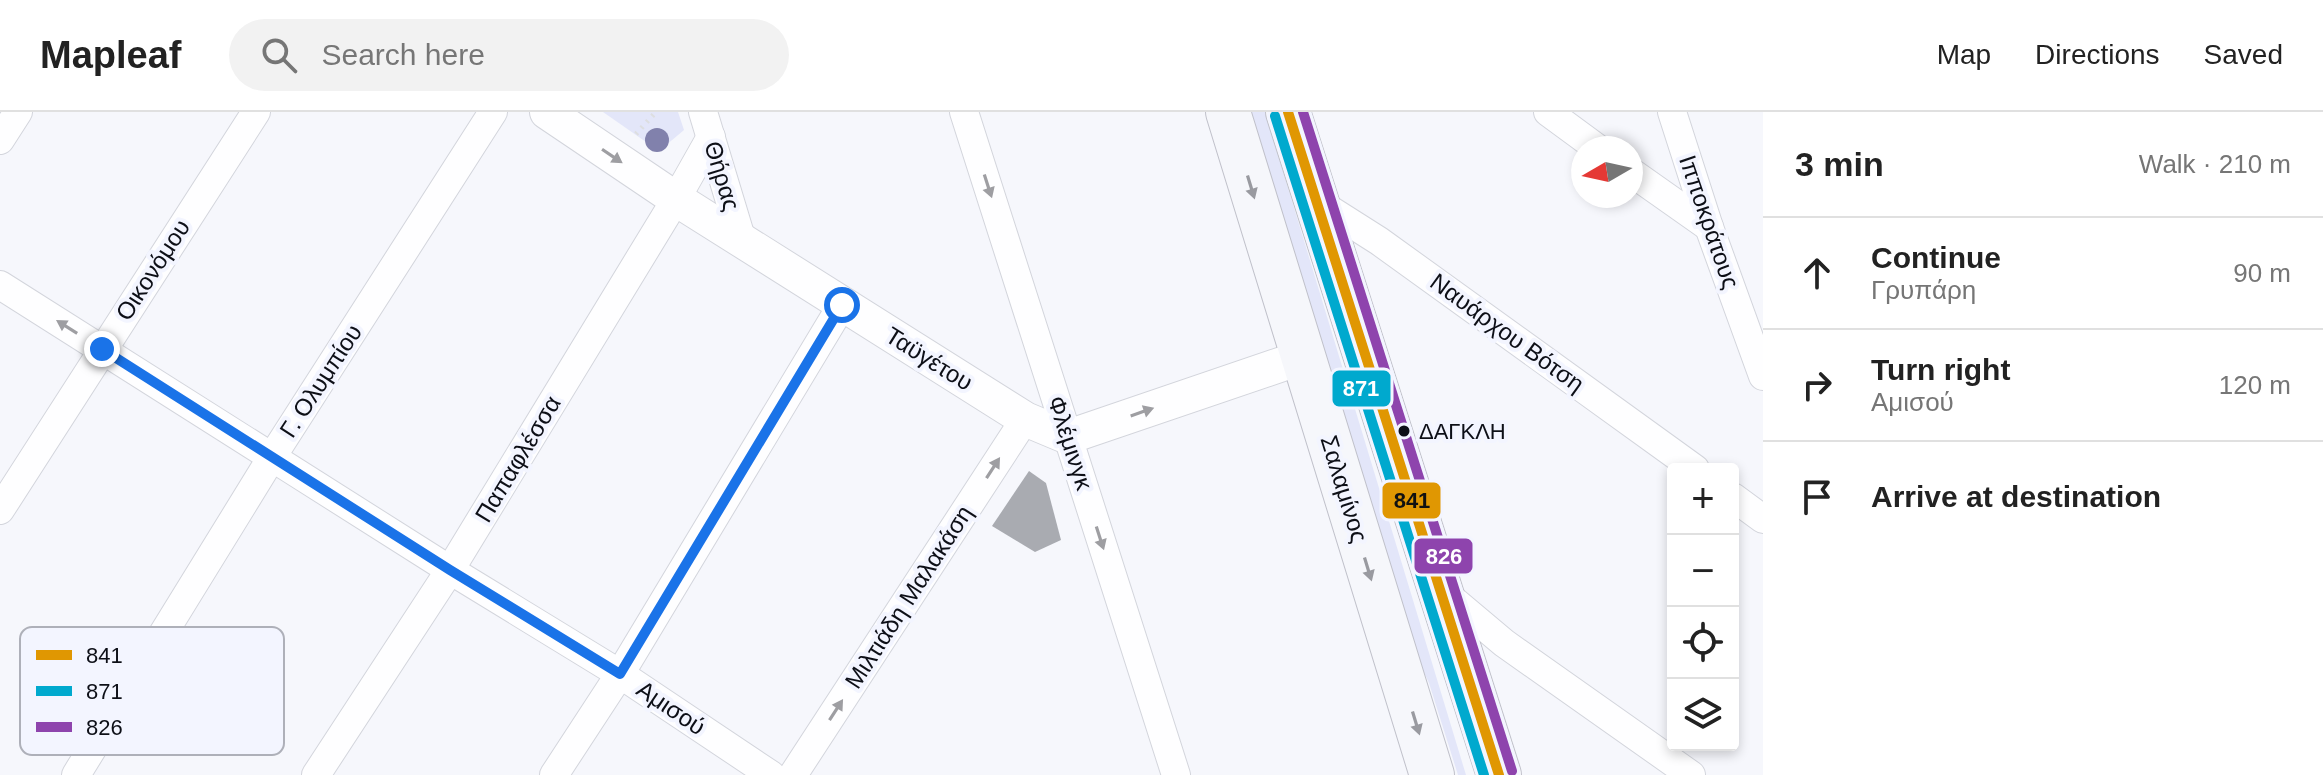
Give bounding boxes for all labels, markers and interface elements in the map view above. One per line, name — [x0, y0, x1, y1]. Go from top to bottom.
search box — [229, 19, 789, 91]
icon: search — [257, 33, 301, 77]
text: Mapleaf — [40, 34, 181, 76]
text: Search here — [321, 38, 485, 71]
text: Map — [1937, 39, 1991, 70]
text: Directions — [2035, 39, 2160, 70]
text: Saved — [2204, 39, 2283, 70]
north arrow — [1571, 136, 1643, 208]
street label: Θήρας — [699, 138, 746, 214]
text: 3 min — [1795, 145, 1884, 183]
one-way arrow — [601, 148, 622, 163]
text: Walk · 210 m — [2139, 149, 2291, 179]
street label: Ιπποκράτους — [1674, 151, 1745, 292]
one-way arrow — [982, 175, 995, 199]
one-way arrow — [1245, 175, 1258, 199]
street label: Οικονόμου — [110, 214, 195, 325]
text: Continue — [1871, 241, 2001, 274]
icon: ahead — [1795, 251, 1839, 295]
text: 90 m — [2233, 258, 2291, 288]
street label: Ναυάρχου Βότση — [1425, 268, 1589, 397]
text: Γρυπάρη — [1871, 275, 1976, 305]
route start — [824, 287, 860, 323]
street label: Γ. Ολυμπίου — [274, 319, 367, 442]
one-way arrow — [56, 320, 78, 334]
street label: Ταϋγέτου — [881, 321, 978, 396]
route end — [84, 331, 120, 367]
text: Turn right — [1871, 353, 2010, 386]
icon: right — [1795, 363, 1839, 407]
line badge: 871 — [1331, 369, 1392, 408]
text: 120 m — [2219, 370, 2291, 400]
text: 871 — [1343, 376, 1379, 401]
text: Αμισού — [1871, 387, 1954, 417]
street label: Παπαφλέσσα — [469, 391, 566, 527]
street label: Φλέμινγκ — [1043, 393, 1099, 494]
one-way arrow — [1130, 405, 1154, 417]
place label: ΔΑΓΚΛΗ — [1419, 419, 1506, 444]
marker: ΔΑΓΚΛΗ — [1396, 423, 1412, 439]
street label: Σαλαμίνος — [1315, 432, 1374, 546]
one-way arrow — [985, 457, 999, 479]
map controls — [1667, 463, 1739, 751]
button: + — [1667, 463, 1739, 535]
icon: arrive — [1795, 475, 1839, 519]
text: Arrive at destination — [1871, 480, 2161, 513]
line badge: 841 — [1381, 481, 1442, 520]
text: 841 — [1394, 488, 1430, 513]
street label: Μιλτιάδη Μαλακάση — [839, 500, 978, 693]
one-way arrow — [1095, 526, 1107, 550]
button: − — [1667, 535, 1739, 607]
line badge: 826 — [1413, 537, 1474, 575]
text: 826 — [1426, 544, 1462, 569]
one-way arrow — [1363, 557, 1375, 581]
button: locate — [1667, 607, 1739, 679]
legend — [20, 627, 284, 755]
text: 841 — [86, 643, 123, 668]
street label: Αμισού — [632, 675, 711, 740]
text: 871 — [86, 679, 123, 704]
button: layers — [1667, 679, 1739, 751]
one-way arrow — [828, 699, 843, 720]
one-way arrow — [1410, 712, 1423, 736]
text: 826 — [86, 715, 123, 740]

